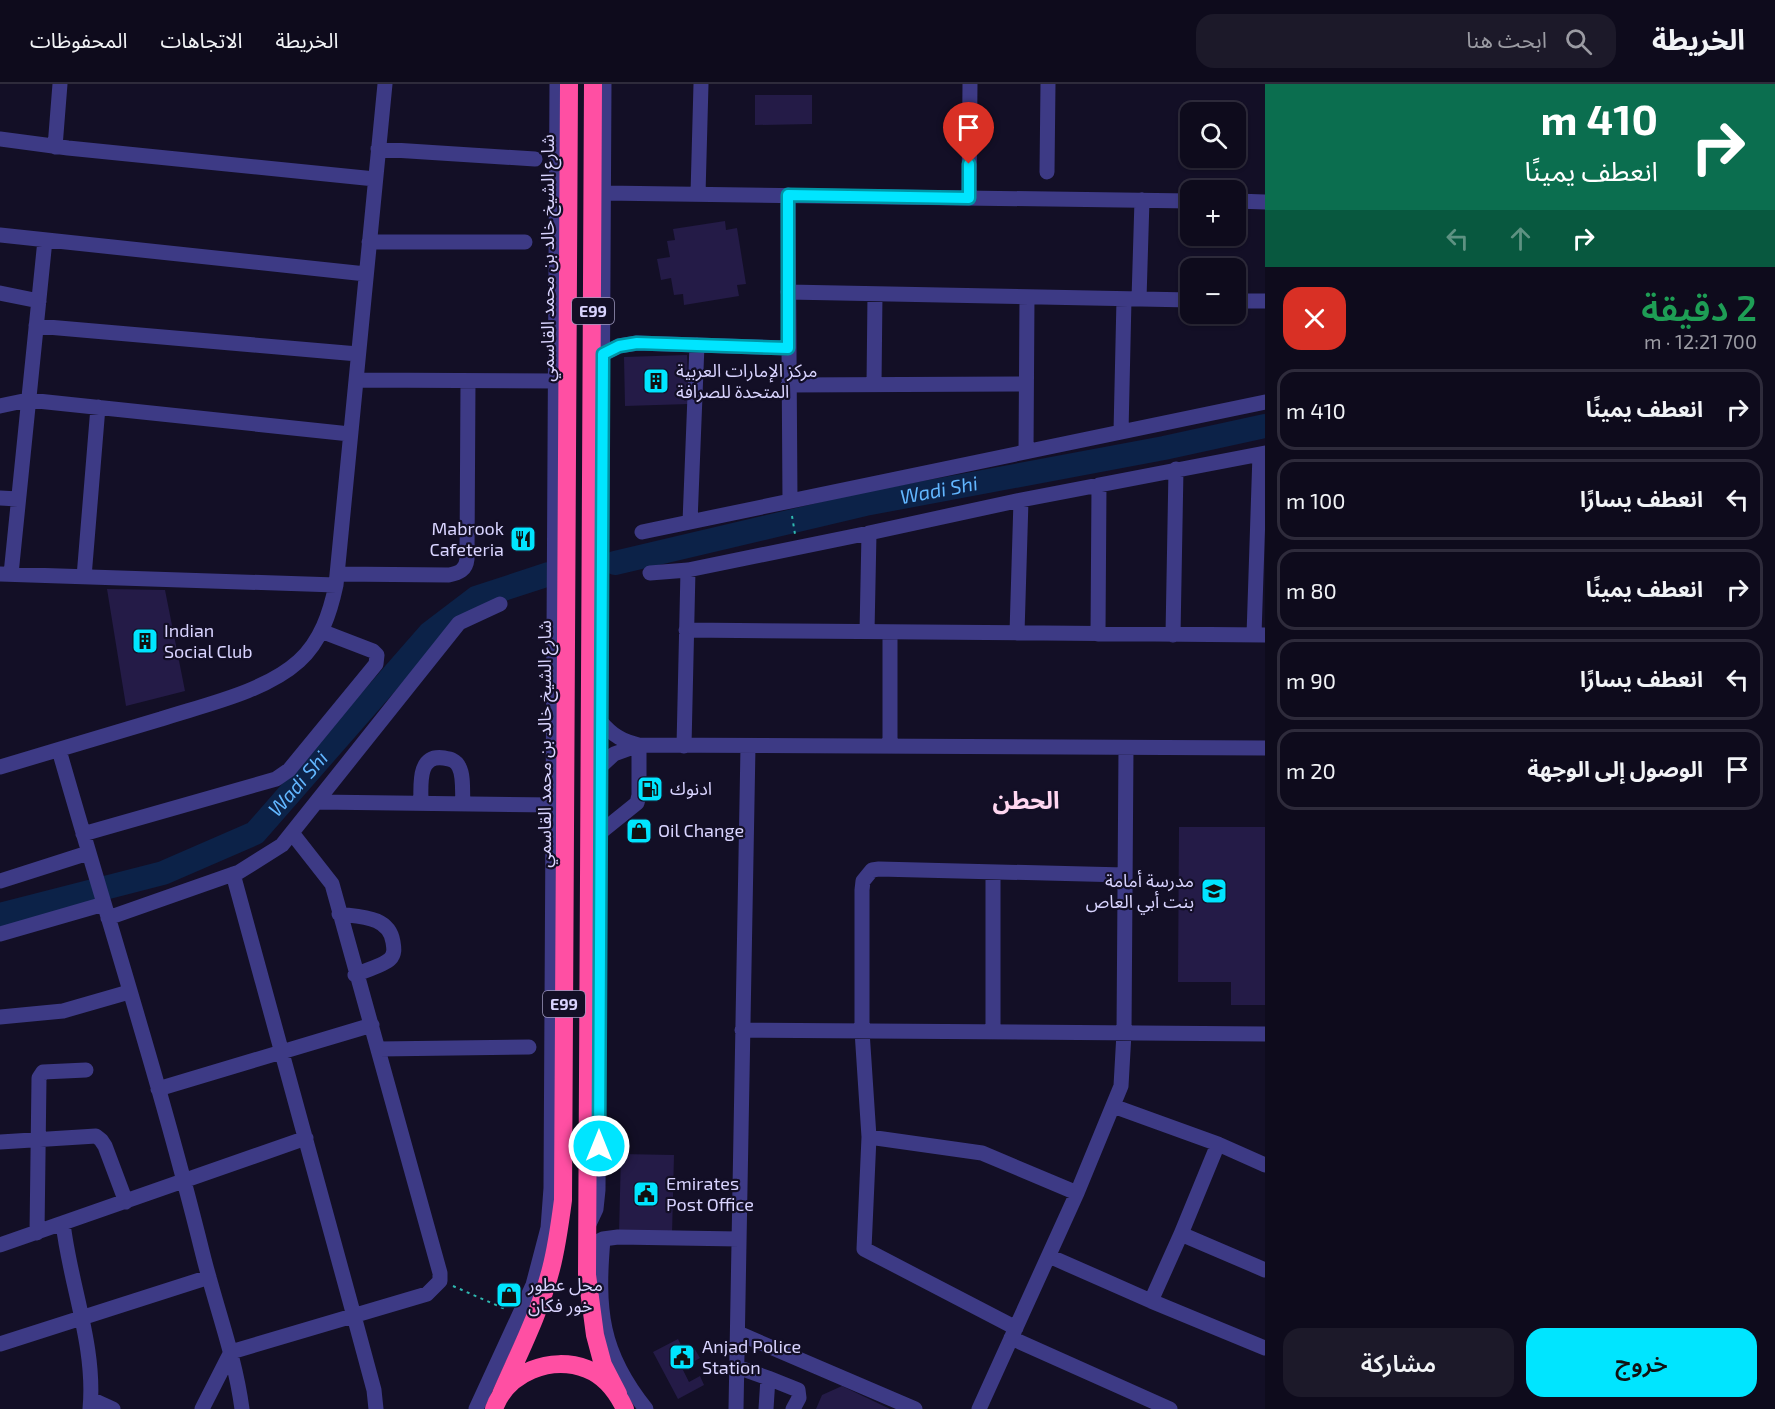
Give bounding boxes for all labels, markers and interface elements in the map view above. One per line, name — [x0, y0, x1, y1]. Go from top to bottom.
search box — [1196, 14, 1616, 68]
text: الخريطة — [1652, 22, 1745, 56]
icon: search — [1562, 25, 1595, 58]
text: ابحث هنا — [1466, 26, 1547, 52]
text: المحفوظات — [30, 27, 127, 52]
text: الاتجاهات — [160, 27, 242, 52]
text: الخريطة — [275, 27, 338, 52]
text: 410 m — [1541, 93, 1658, 143]
pin — [943, 102, 994, 164]
map controls — [1180, 102, 1246, 324]
button: search — [1180, 102, 1246, 168]
icon: right — [1679, 108, 1757, 186]
icon: arrive — [952, 111, 985, 144]
street label: شارع الشيخ خالد بن محمد القاسمي — [536, 134, 562, 382]
text: انعطف يمينًا — [1525, 154, 1658, 186]
button: + — [1180, 180, 1246, 246]
icon: left — [1441, 222, 1474, 255]
icon: ahead — [1504, 222, 1537, 255]
icon: right — [1567, 222, 1600, 255]
button: − — [1180, 258, 1246, 324]
text: 2 دقيقة — [1641, 285, 1757, 328]
button: close — [1283, 287, 1346, 350]
road number: E99 — [572, 298, 614, 324]
text: 700 m · 12:21 — [1644, 329, 1757, 353]
place label: مركز الإمارات العربية المتحدة للصرافة — [676, 359, 817, 403]
building icon: مركز الإمارات العربية المتحدة للصرافة — [641, 366, 671, 396]
icon: right — [1721, 393, 1754, 426]
text: انعطف يمينًا — [1586, 395, 1703, 421]
text: 410 m — [1286, 397, 1346, 423]
water label: Wadi Shi — [898, 470, 980, 508]
icon: left — [1721, 483, 1754, 516]
text: انعطف يسارًا — [1580, 485, 1703, 511]
text: 100 m — [1286, 487, 1345, 513]
place label: Mabrook Cafeteria — [429, 517, 504, 560]
restaurant icon: Mabrook Cafeteria — [508, 524, 538, 554]
icon: right — [1721, 573, 1754, 606]
text: انعطف يمينًا — [1586, 575, 1703, 601]
text: 80 m — [1286, 577, 1337, 603]
place label: Indian Social Club — [164, 619, 253, 662]
street label: شارع الشيخ خالد بن محمد القاسمي — [533, 620, 559, 868]
building icon: Indian Social Club — [130, 626, 160, 656]
icon: left — [1721, 663, 1754, 696]
text: انعطف يسارًا — [1580, 665, 1703, 691]
text: 90 m — [1286, 667, 1336, 693]
water label: Wadi Shi — [262, 746, 332, 821]
icon: arrive — [1721, 753, 1754, 786]
text: الوصول إلى الوجهة — [1527, 755, 1703, 781]
text: 20 m — [1286, 757, 1336, 783]
fuel station icon: ادنوك — [635, 774, 665, 804]
place label: ادنوك — [670, 777, 712, 800]
district label: الحطن — [993, 785, 1059, 815]
shop icon: Oil Change — [624, 816, 654, 846]
place label: Oil Change — [658, 819, 744, 841]
place label: مدرسة أمامة بنت أبي العاص — [1086, 869, 1194, 915]
school or university icon: مدرسة أمامة بنت أبي العاص — [1199, 876, 1229, 906]
road number: E99 — [543, 991, 585, 1017]
position arrow — [567, 1114, 631, 1178]
place label: Emirates Post Office — [666, 1172, 754, 1215]
public building icon: Emirates Post Office — [631, 1179, 661, 1209]
place label: محل عطور خور فكان — [527, 1273, 603, 1317]
shop icon: محل عطور خور فكان — [494, 1280, 524, 1310]
button: مشاركة — [1283, 1328, 1514, 1397]
button: خروج — [1526, 1328, 1757, 1397]
place label: Anjad Police Station — [702, 1335, 801, 1378]
public building icon: Anjad Police Station — [667, 1342, 697, 1372]

